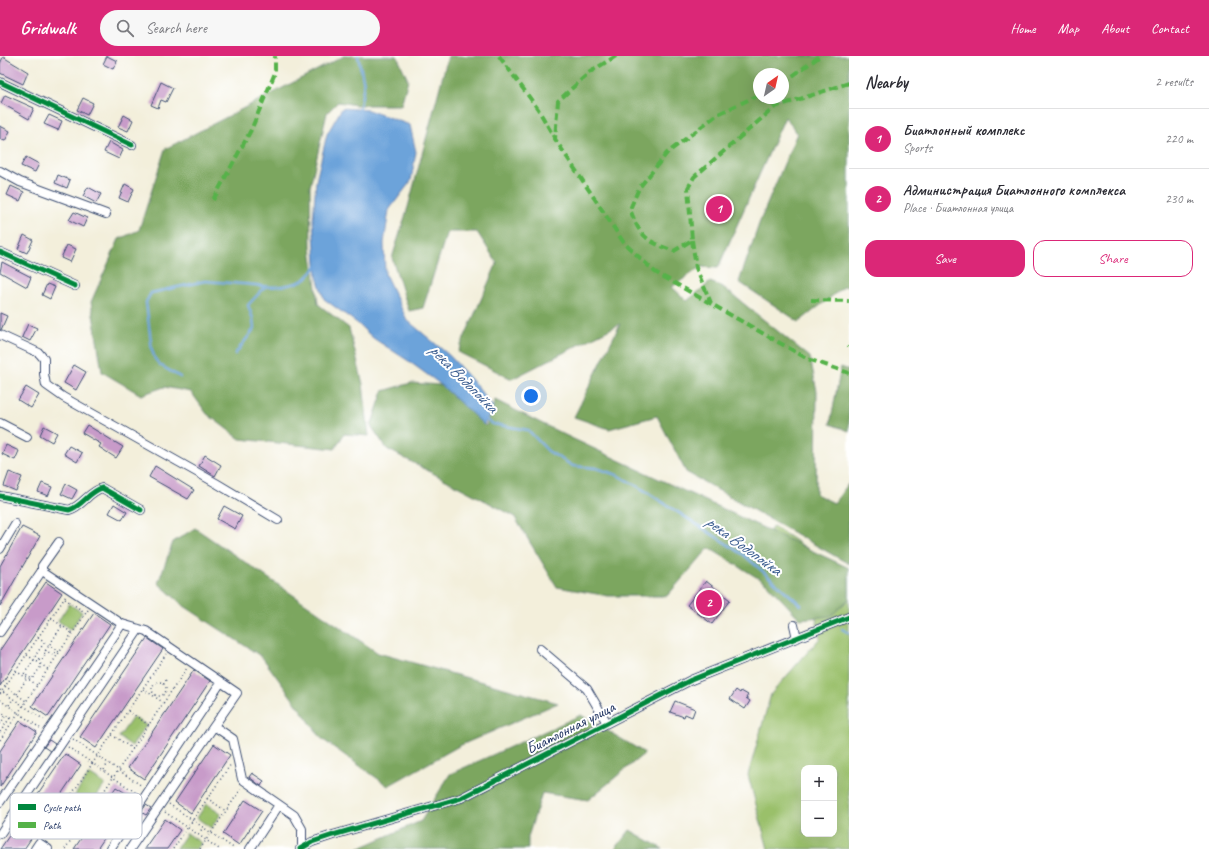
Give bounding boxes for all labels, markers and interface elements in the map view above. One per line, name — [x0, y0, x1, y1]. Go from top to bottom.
search box — [100, 10, 380, 46]
text: Gridwalk — [20, 16, 76, 40]
icon: search — [114, 17, 136, 39]
text: Search here — [146, 19, 207, 38]
text: Home — [1010, 20, 1036, 37]
text: Map — [1058, 20, 1079, 37]
text: About — [1101, 20, 1129, 37]
text: Contact — [1151, 20, 1189, 37]
north arrow — [753, 68, 789, 104]
text: Nearby — [865, 72, 908, 93]
text: 2 results — [1155, 74, 1193, 90]
text: Биатлонный комплекс — [903, 121, 1025, 140]
text: 1 — [875, 131, 881, 147]
text: 220 m — [1165, 131, 1193, 147]
text: Sports — [903, 140, 932, 156]
text: Администрация Биатлонного комплекса — [903, 181, 1125, 200]
text: 2 — [875, 191, 881, 207]
text: 230 m — [1165, 191, 1193, 207]
pin: 1 — [706, 194, 732, 224]
text: Place · Биатлонная улица — [903, 200, 1013, 216]
button: Save — [865, 240, 1025, 277]
button: Share — [1033, 240, 1193, 277]
water label: река Водопойка — [424, 339, 504, 418]
your location — [521, 386, 541, 406]
water label: река Водопойка — [701, 510, 787, 581]
pin: 2 — [696, 588, 722, 618]
street label: Биатлонная улица — [523, 696, 620, 759]
map controls — [801, 765, 837, 837]
button: + — [801, 765, 837, 801]
legend — [10, 793, 142, 839]
text: Cycle path — [43, 800, 82, 814]
button: − — [801, 801, 837, 837]
text: Path — [43, 818, 62, 832]

